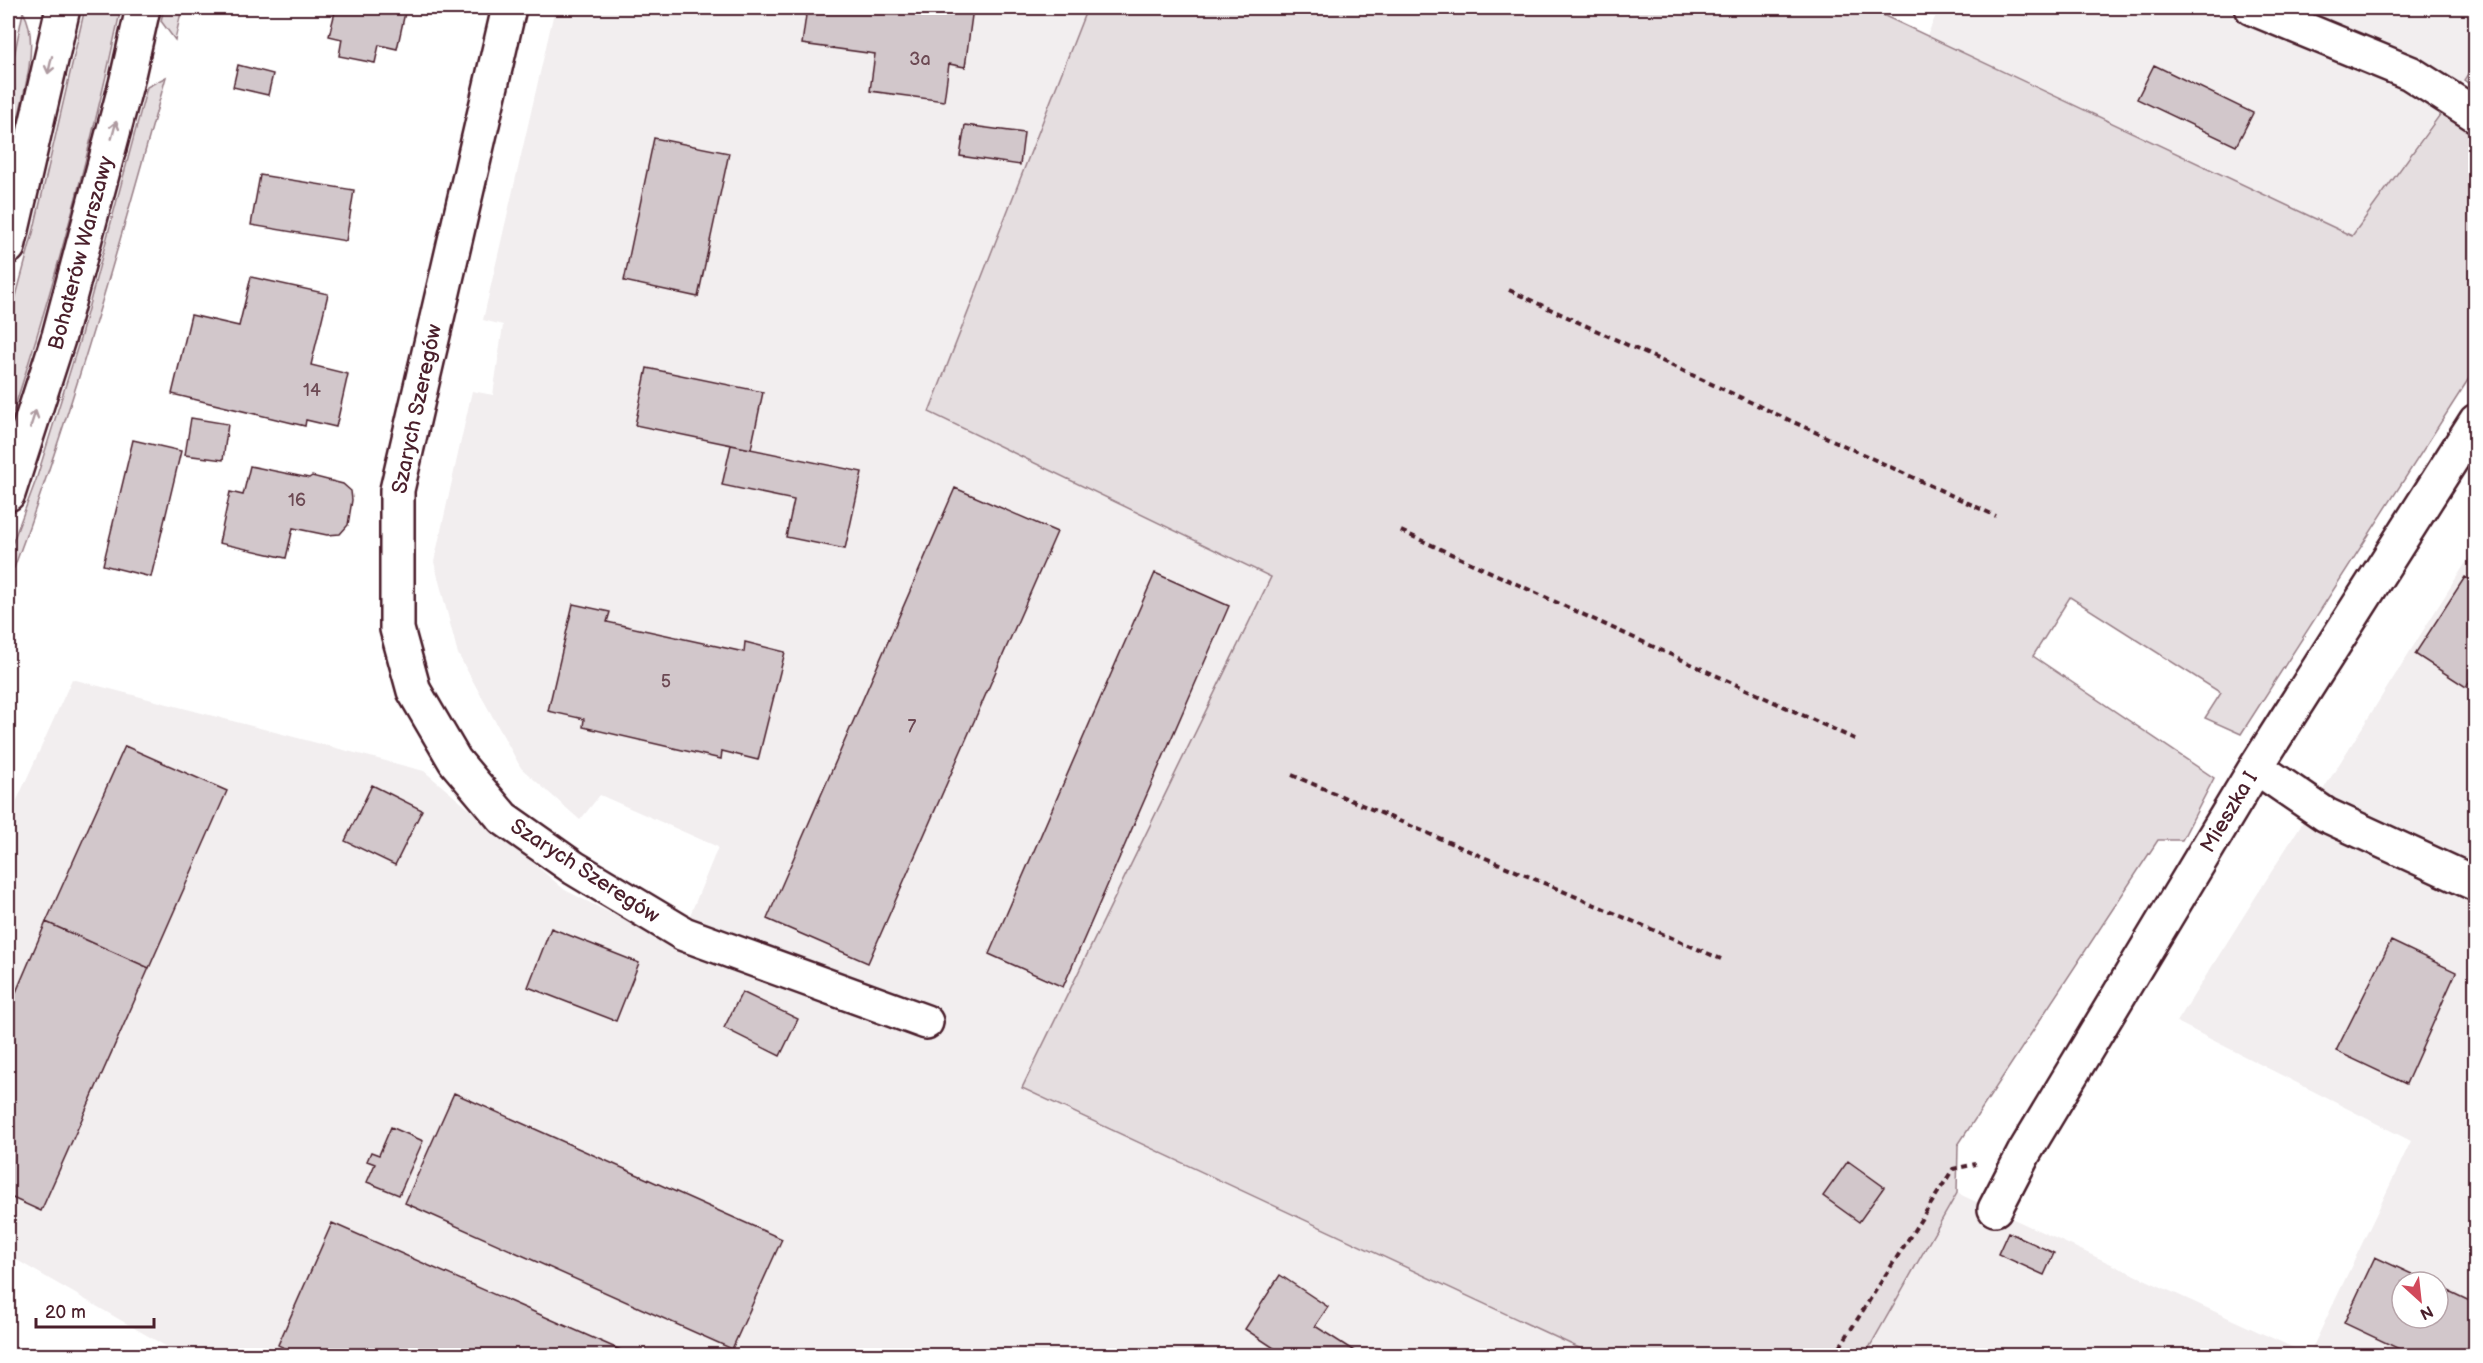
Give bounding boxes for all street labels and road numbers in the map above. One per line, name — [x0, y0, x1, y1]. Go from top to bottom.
street label: Bohaterów Warszawy — [43, 153, 119, 353]
street label: Szarych Szeregów — [387, 322, 447, 496]
street label: Mieszka I — [2195, 767, 2263, 857]
street label: Szarych Szeregów — [506, 814, 664, 928]

